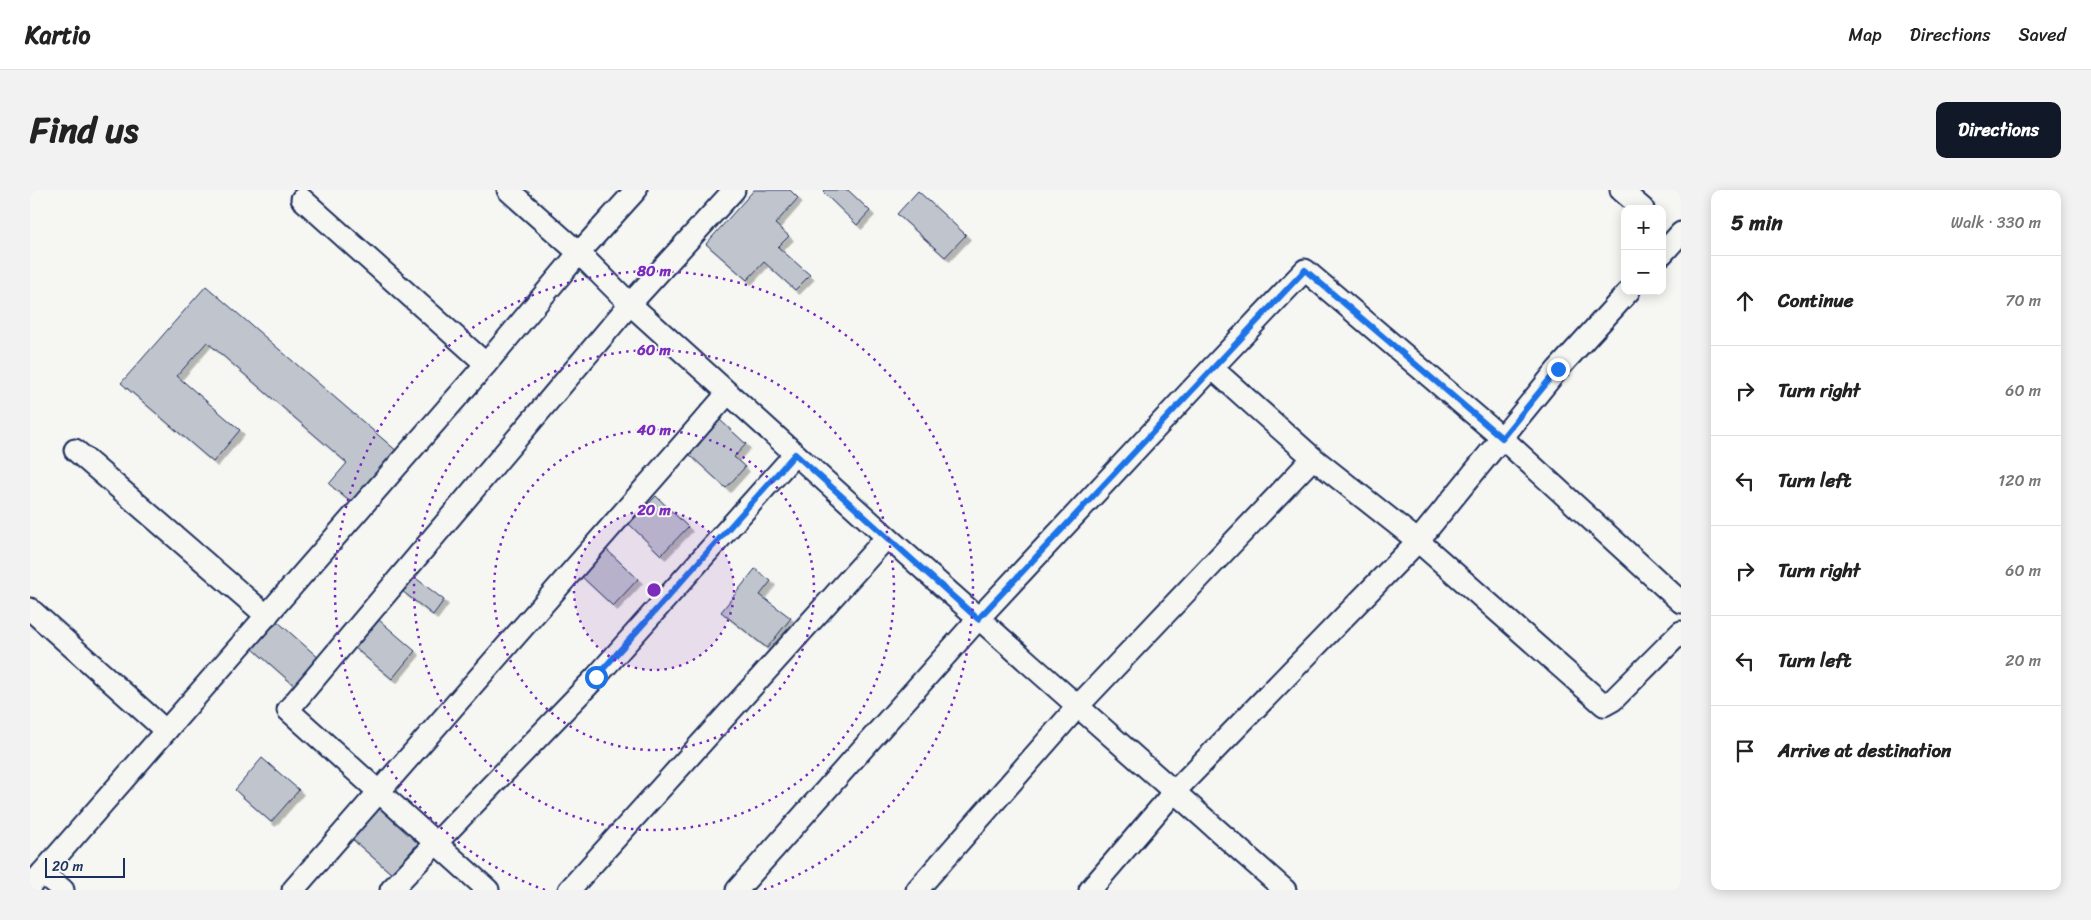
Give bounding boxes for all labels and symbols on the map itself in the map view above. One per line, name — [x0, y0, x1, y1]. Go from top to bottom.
text: 80 m — [636, 258, 671, 284]
text: 60 m — [636, 337, 671, 363]
route end — [1547, 358, 1570, 381]
text: 40 m — [636, 417, 672, 443]
text: 20 m — [636, 497, 671, 523]
centre of rings — [645, 581, 663, 599]
route start — [585, 666, 608, 689]
scale bar — [45, 855, 125, 878]

